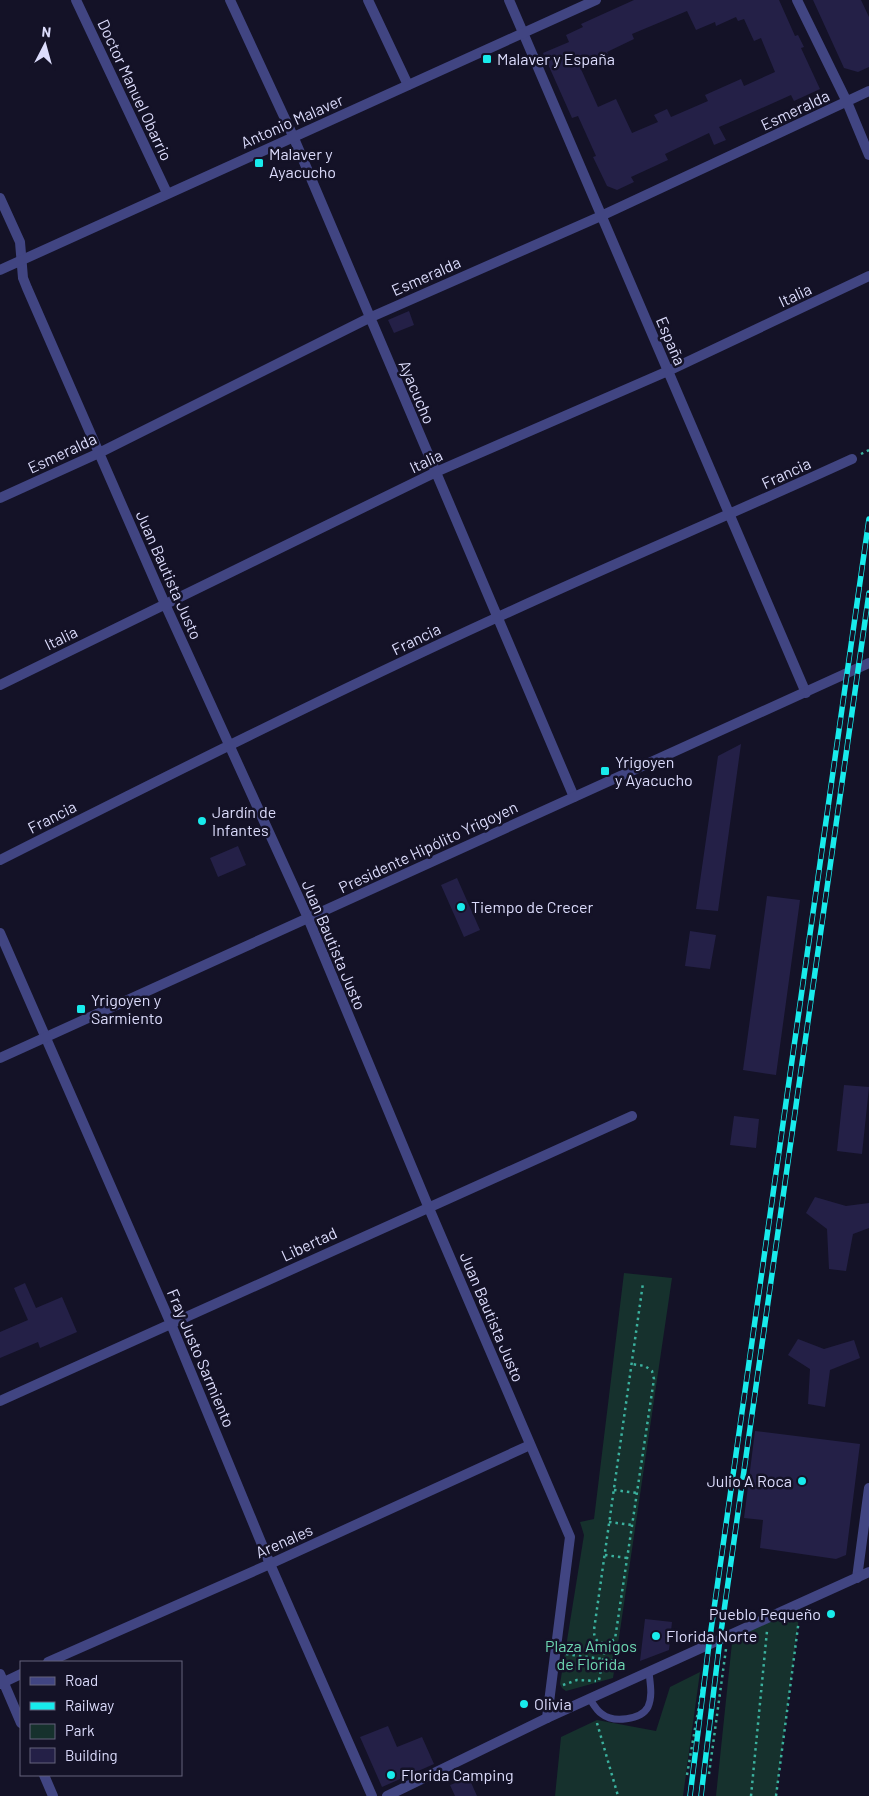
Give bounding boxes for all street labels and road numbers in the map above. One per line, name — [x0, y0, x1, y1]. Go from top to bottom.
street label: Doctor Manuel Obarrio — [94, 16, 177, 163]
street label: Esmeralda — [757, 85, 832, 134]
street label: Antonio Malaver — [238, 89, 346, 152]
street label: Esmeralda — [388, 252, 463, 299]
street label: Italia — [775, 279, 814, 310]
street label: España — [653, 314, 690, 368]
street label: Ayacucho — [396, 357, 439, 426]
street label: Esmeralda — [24, 428, 99, 477]
street label: Italia — [406, 445, 445, 476]
street label: Francia — [758, 453, 813, 492]
street label: Juan Bautista Justo — [132, 507, 206, 642]
street label: Francia — [388, 619, 443, 658]
street label: Italia — [41, 622, 80, 654]
street label: Francia — [24, 796, 79, 837]
street label: Presidente Hipólito Yrigoyen — [335, 797, 520, 896]
street label: Juan Bautista Justo — [299, 877, 370, 1013]
street label: Libertad — [278, 1222, 340, 1265]
street label: Juan Bautista Justo — [457, 1249, 528, 1385]
street label: Fray Justo Sarmiento — [164, 1286, 239, 1430]
street label: Arenales — [252, 1520, 315, 1562]

